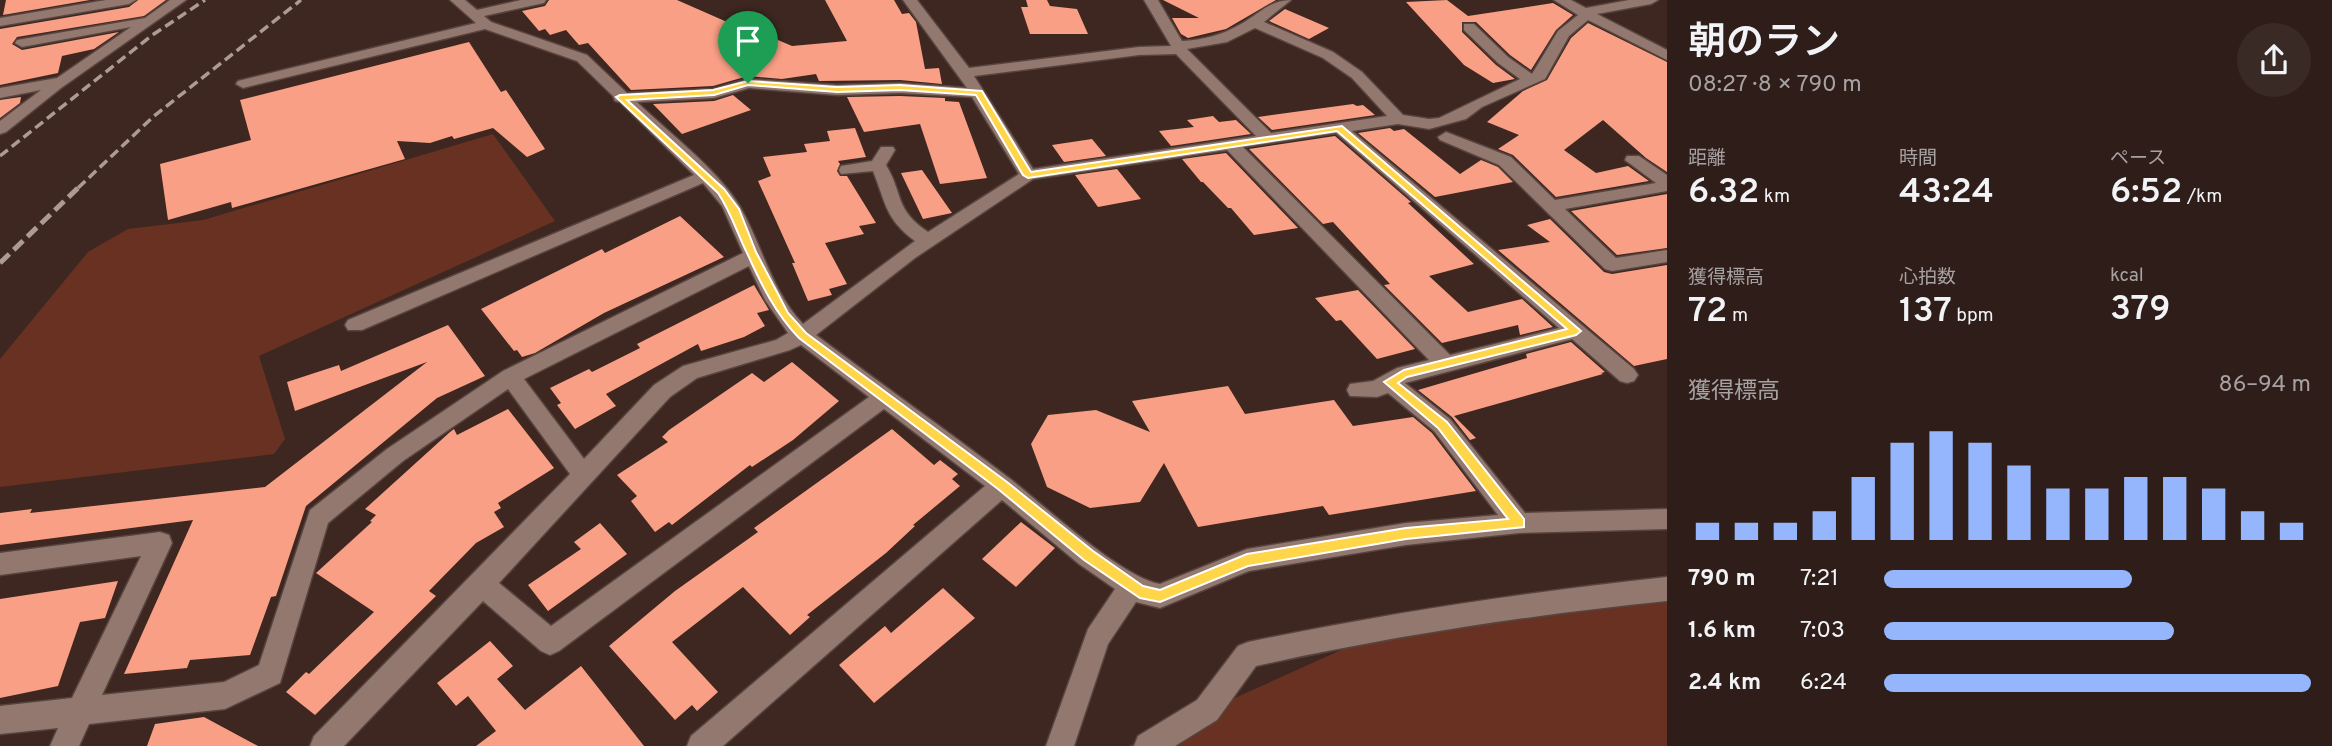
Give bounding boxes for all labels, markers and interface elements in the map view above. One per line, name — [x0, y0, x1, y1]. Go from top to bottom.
pin — [718, 11, 778, 83]
text: 朝のラン — [1688, 20, 1840, 69]
icon: arrive — [729, 22, 767, 60]
button: share — [2237, 23, 2311, 97]
text: 08:27 · 8 × 790 m — [1688, 71, 1862, 100]
text: 距離 — [1688, 147, 1726, 171]
text: 時間 — [1899, 147, 1937, 171]
text: ペース — [2110, 147, 2166, 171]
text: 6.32 — [1688, 171, 1759, 215]
text: 43:24 — [1899, 171, 1994, 215]
text: 6:52 — [2110, 171, 2182, 215]
text: km — [1759, 185, 1790, 209]
text: /km — [2182, 185, 2222, 209]
text: kcal — [2110, 264, 2144, 288]
text: 獲得標高 — [1688, 266, 1764, 290]
text: 心拍数 — [1899, 266, 1956, 290]
text: 379 — [2110, 288, 2170, 332]
text: 72 — [1688, 290, 1727, 334]
text: 137 — [1899, 290, 1952, 334]
text: m — [1727, 304, 1748, 328]
text: bpm — [1952, 304, 1994, 328]
text: 86–94 m — [2219, 371, 2311, 400]
text: 獲得標高 — [1688, 378, 1780, 407]
text: 790 m — [1688, 565, 1756, 594]
text: 7:21 — [1800, 565, 1839, 594]
text: 1.6 km — [1688, 617, 1756, 646]
text: 7:03 — [1800, 617, 1845, 646]
text: 2.4 km — [1688, 669, 1761, 698]
text: 6:24 — [1800, 669, 1847, 698]

